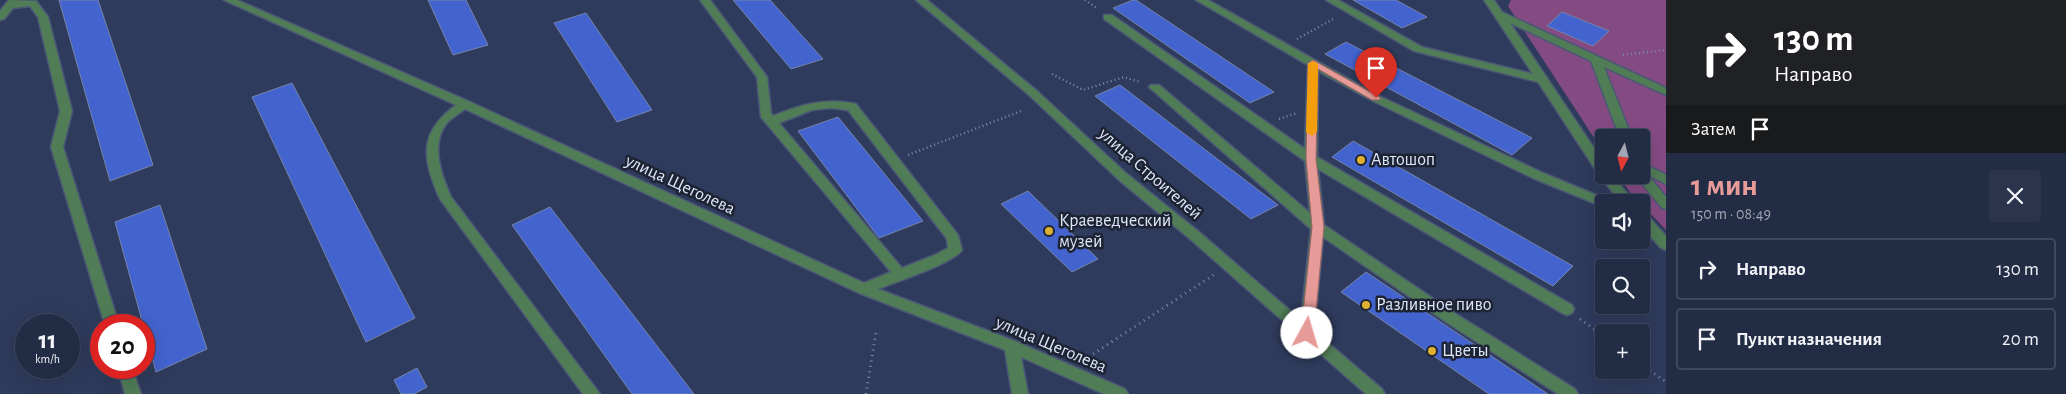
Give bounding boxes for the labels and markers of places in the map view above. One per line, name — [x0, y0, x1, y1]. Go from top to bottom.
pin — [1355, 47, 1397, 98]
place label: Автошоп — [1371, 151, 1435, 169]
marker: Автошоп — [1355, 154, 1367, 166]
place label: Краеведческий музей — [1059, 212, 1171, 251]
marker: Краеведческий музей — [1043, 225, 1055, 237]
place label: Разливное пиво — [1376, 296, 1492, 314]
marker: Разливное пиво — [1360, 299, 1372, 311]
place label: Цветы — [1442, 342, 1489, 360]
marker: Цветы — [1426, 345, 1438, 357]

